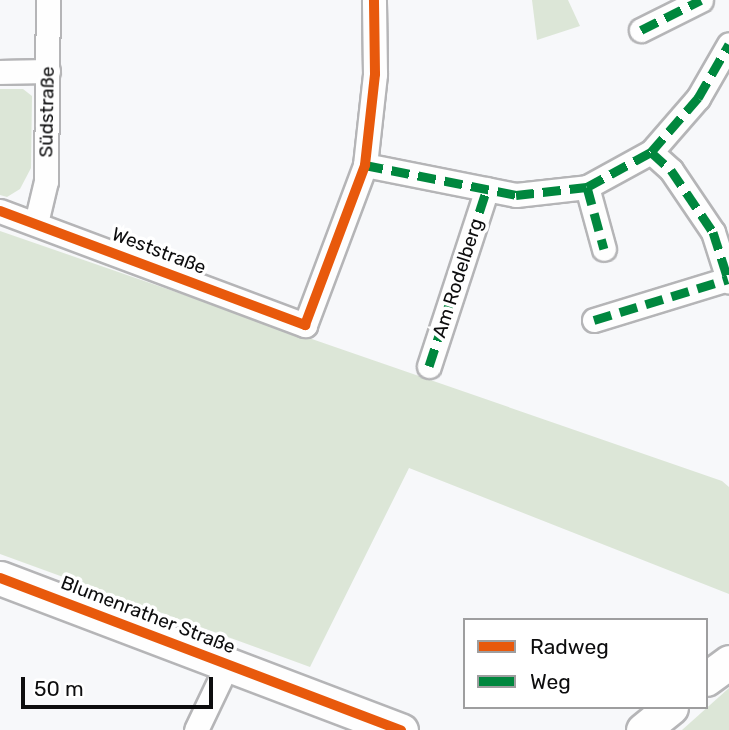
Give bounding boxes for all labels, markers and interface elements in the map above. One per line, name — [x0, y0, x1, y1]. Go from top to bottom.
street label: Südstraße — [35, 66, 59, 158]
street label: Am Rodelberg — [428, 215, 488, 341]
street label: Weststraße — [109, 223, 209, 279]
street label: Blumenrather Straße — [57, 571, 239, 659]
legend — [463, 618, 708, 709]
text: Radweg — [530, 634, 609, 659]
scale bar — [24, 664, 217, 708]
text: Weg — [530, 669, 571, 694]
text: 50 m — [34, 676, 84, 701]

